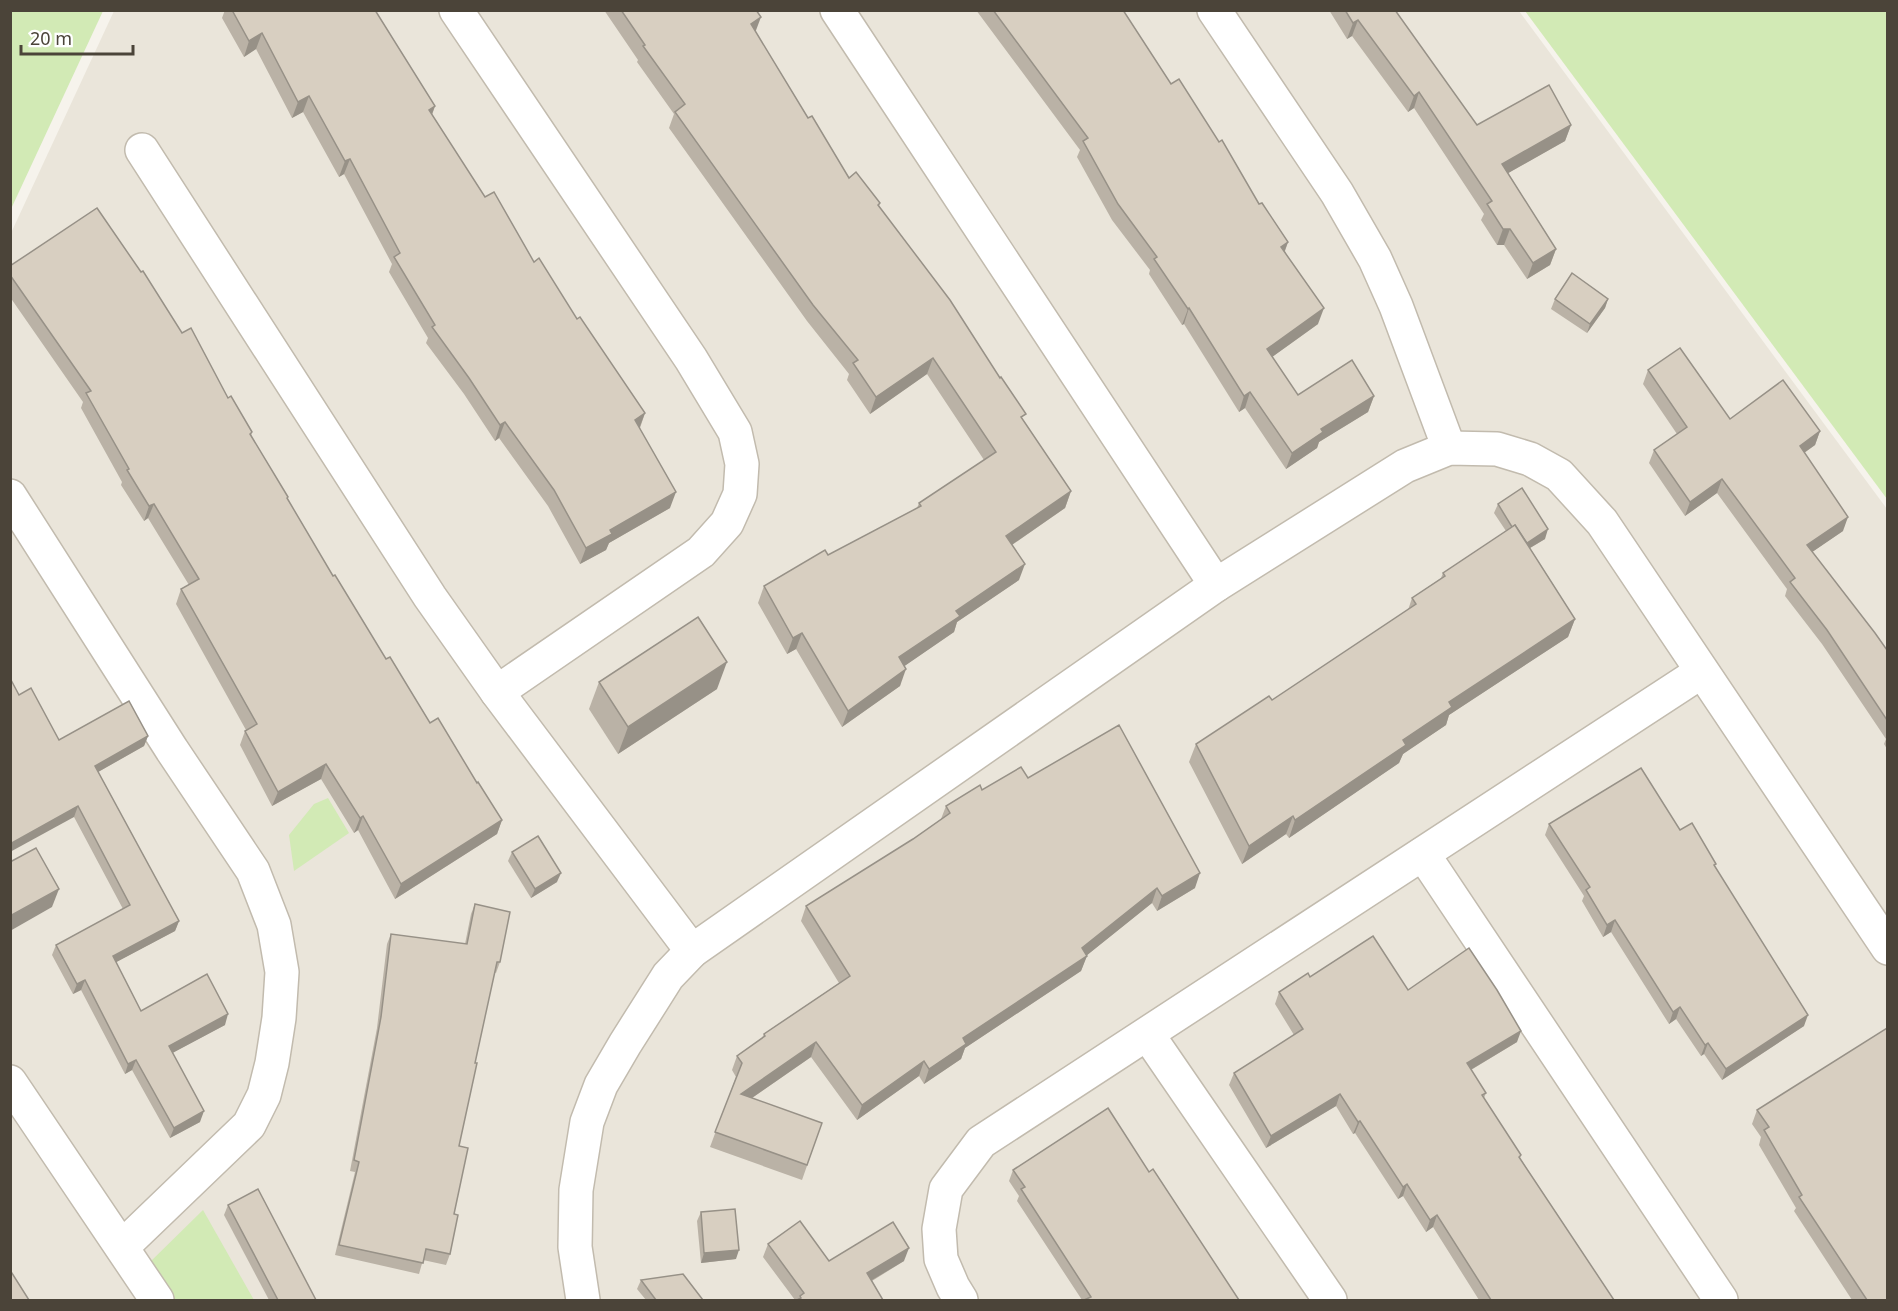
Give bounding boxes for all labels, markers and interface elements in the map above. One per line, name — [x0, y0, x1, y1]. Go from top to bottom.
scale bar — [21, 18, 134, 56]
text: 20 m — [30, 26, 72, 50]

